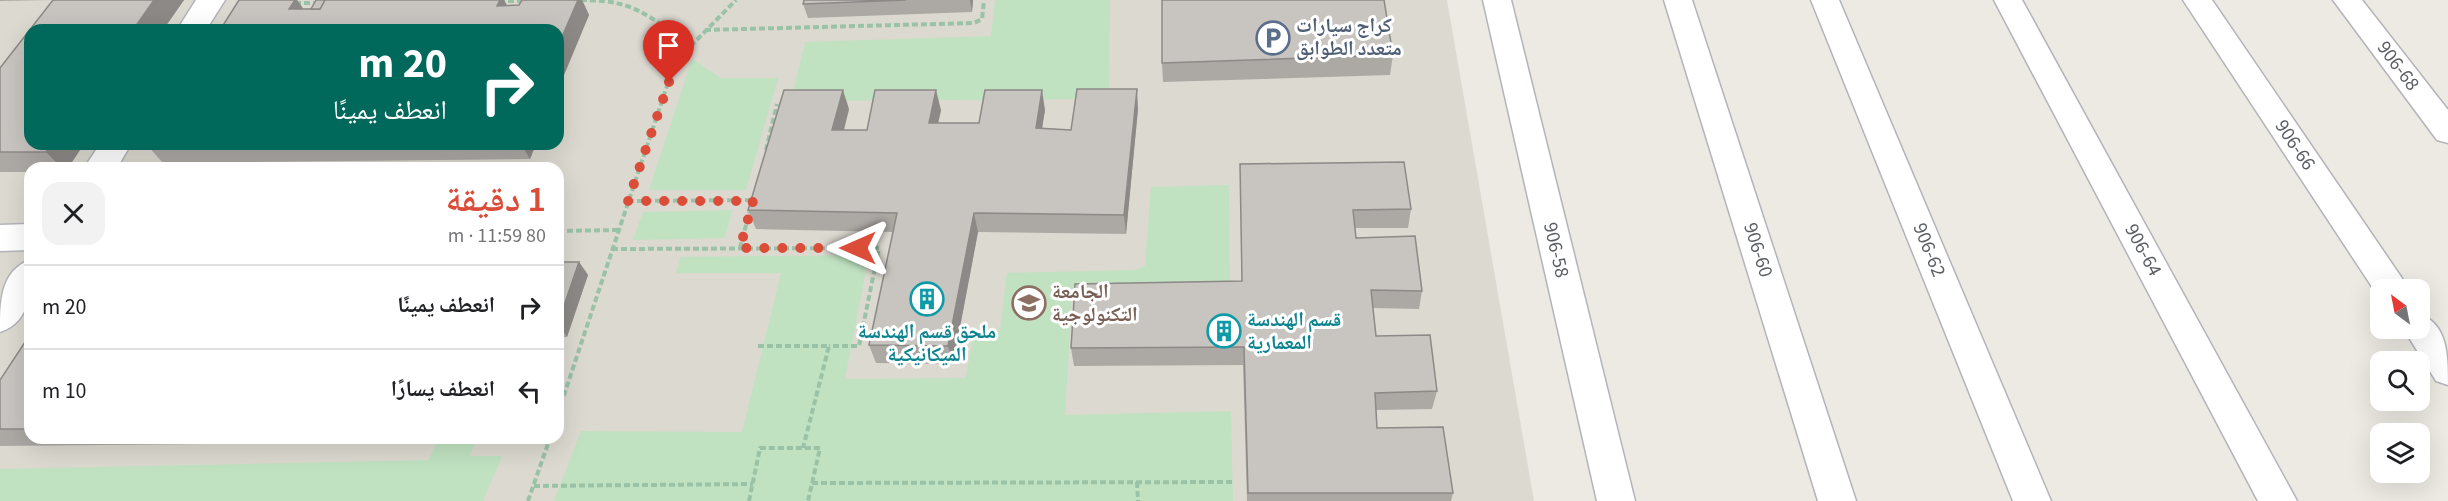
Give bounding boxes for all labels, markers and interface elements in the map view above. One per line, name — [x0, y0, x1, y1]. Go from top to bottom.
place label: كراج سيارات متعدد الطوابق — [1296, 12, 1402, 63]
pin — [643, 20, 694, 82]
parking icon: كراج سيارات متعدد الطوابق — [1255, 20, 1291, 56]
icon: arrive — [652, 29, 685, 62]
text: 20 m — [358, 34, 447, 94]
street label: 906-68 — [2370, 35, 2426, 97]
icon: right — [468, 48, 546, 126]
text: انعطف يمينًا — [333, 91, 447, 130]
street label: 906-66 — [2268, 114, 2322, 176]
text: 1 دقيقة — [446, 174, 546, 225]
button: close — [42, 182, 105, 245]
position arrow — [826, 216, 890, 280]
street label: 906-60 — [1736, 219, 1780, 281]
street label: 906-62 — [1906, 219, 1952, 281]
street label: 906-64 — [2118, 219, 2169, 281]
street label: 906-58 — [1536, 220, 1576, 280]
text: 80 m · 11:59 — [448, 222, 546, 250]
place label: الجامعة التكنولوجية — [1052, 278, 1138, 329]
north arrow — [2370, 279, 2430, 339]
map controls — [2370, 279, 2430, 483]
building icon: ملحق قسم الهندسة الميكانيكية — [909, 281, 945, 317]
school or university icon: الجامعة التكنولوجية — [1011, 285, 1047, 321]
text: انعطف يمينًا — [397, 289, 495, 321]
text: 20 m — [42, 291, 87, 323]
icon: right — [513, 291, 546, 324]
place label: قسم الهندسة المعمارية — [1247, 306, 1341, 357]
building icon: قسم الهندسة المعمارية — [1206, 313, 1242, 349]
place label: ملحق قسم الهندسة الميكانيكية — [858, 318, 996, 369]
button: search — [2370, 351, 2430, 411]
text: انعطف يسارًا — [391, 373, 495, 405]
text: 10 m — [42, 375, 87, 407]
icon: left — [513, 375, 546, 408]
button: layers — [2370, 423, 2430, 483]

